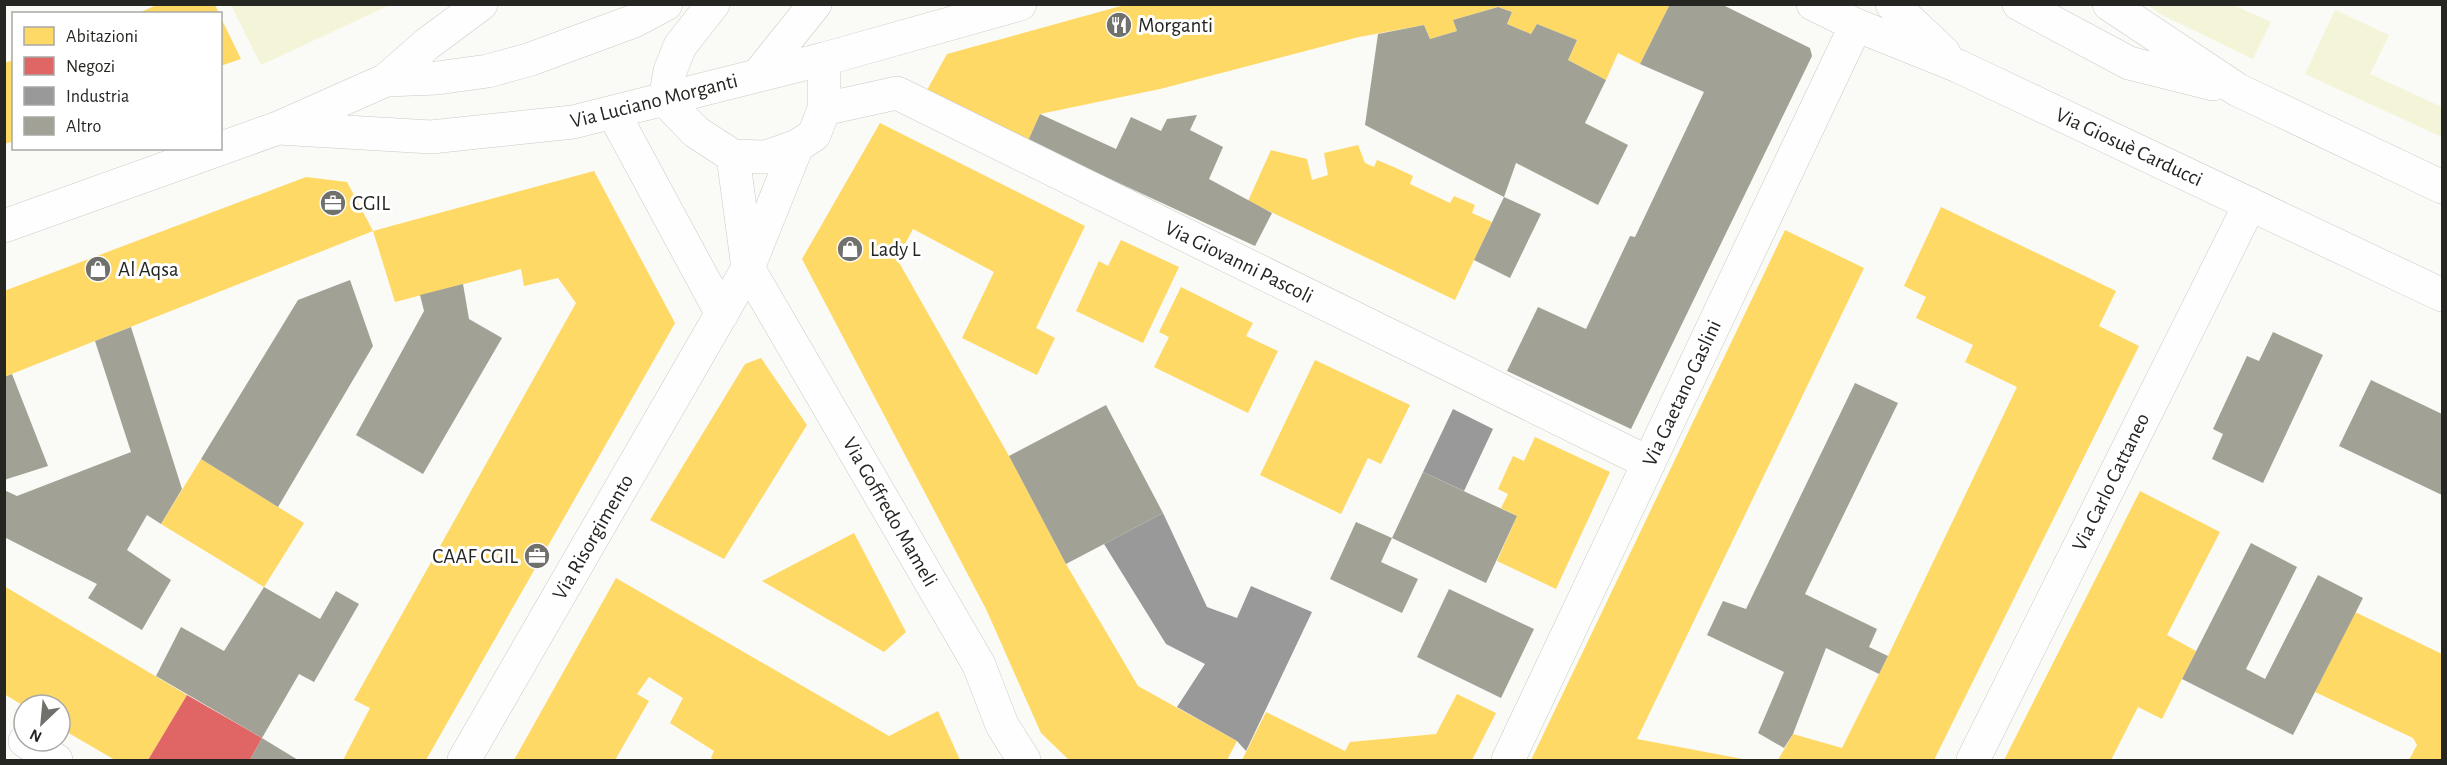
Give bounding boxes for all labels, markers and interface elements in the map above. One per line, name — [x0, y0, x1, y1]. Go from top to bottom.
restaurant icon: Morganti — [1104, 10, 1134, 40]
legend — [12, 12, 222, 150]
place label: Morganti — [1138, 15, 1213, 36]
text: Abitazioni — [66, 28, 138, 46]
text: Negozi — [66, 58, 115, 76]
street label: Via Luciano Morganti — [568, 70, 740, 132]
text: Industria — [66, 88, 129, 106]
street label: Via Giosuè Carducci — [2052, 104, 2206, 190]
text: Altro — [66, 118, 101, 136]
office icon: CGIL — [318, 188, 348, 218]
place label: CGIL — [352, 193, 390, 214]
street label: Via Giovanni Pascoli — [1161, 217, 1317, 307]
shop icon: Lady L — [835, 234, 865, 264]
place label: Lady L — [870, 239, 921, 260]
shop icon: Al Aqsa — [83, 254, 113, 284]
place label: Al Aqsa — [118, 259, 179, 280]
street label: Via Gaetano Gaslini — [1639, 317, 1725, 469]
street label: Via Carlo Cattaneo — [2069, 410, 2153, 554]
street label: Via Goffredo Mameli — [839, 434, 941, 590]
street label: Via Risorgimento — [549, 471, 637, 603]
office icon: CAAF CGIL — [522, 541, 552, 571]
place label: CAAF CGIL — [432, 546, 518, 567]
north arrow — [12, 693, 72, 753]
text: N — [27, 726, 44, 745]

